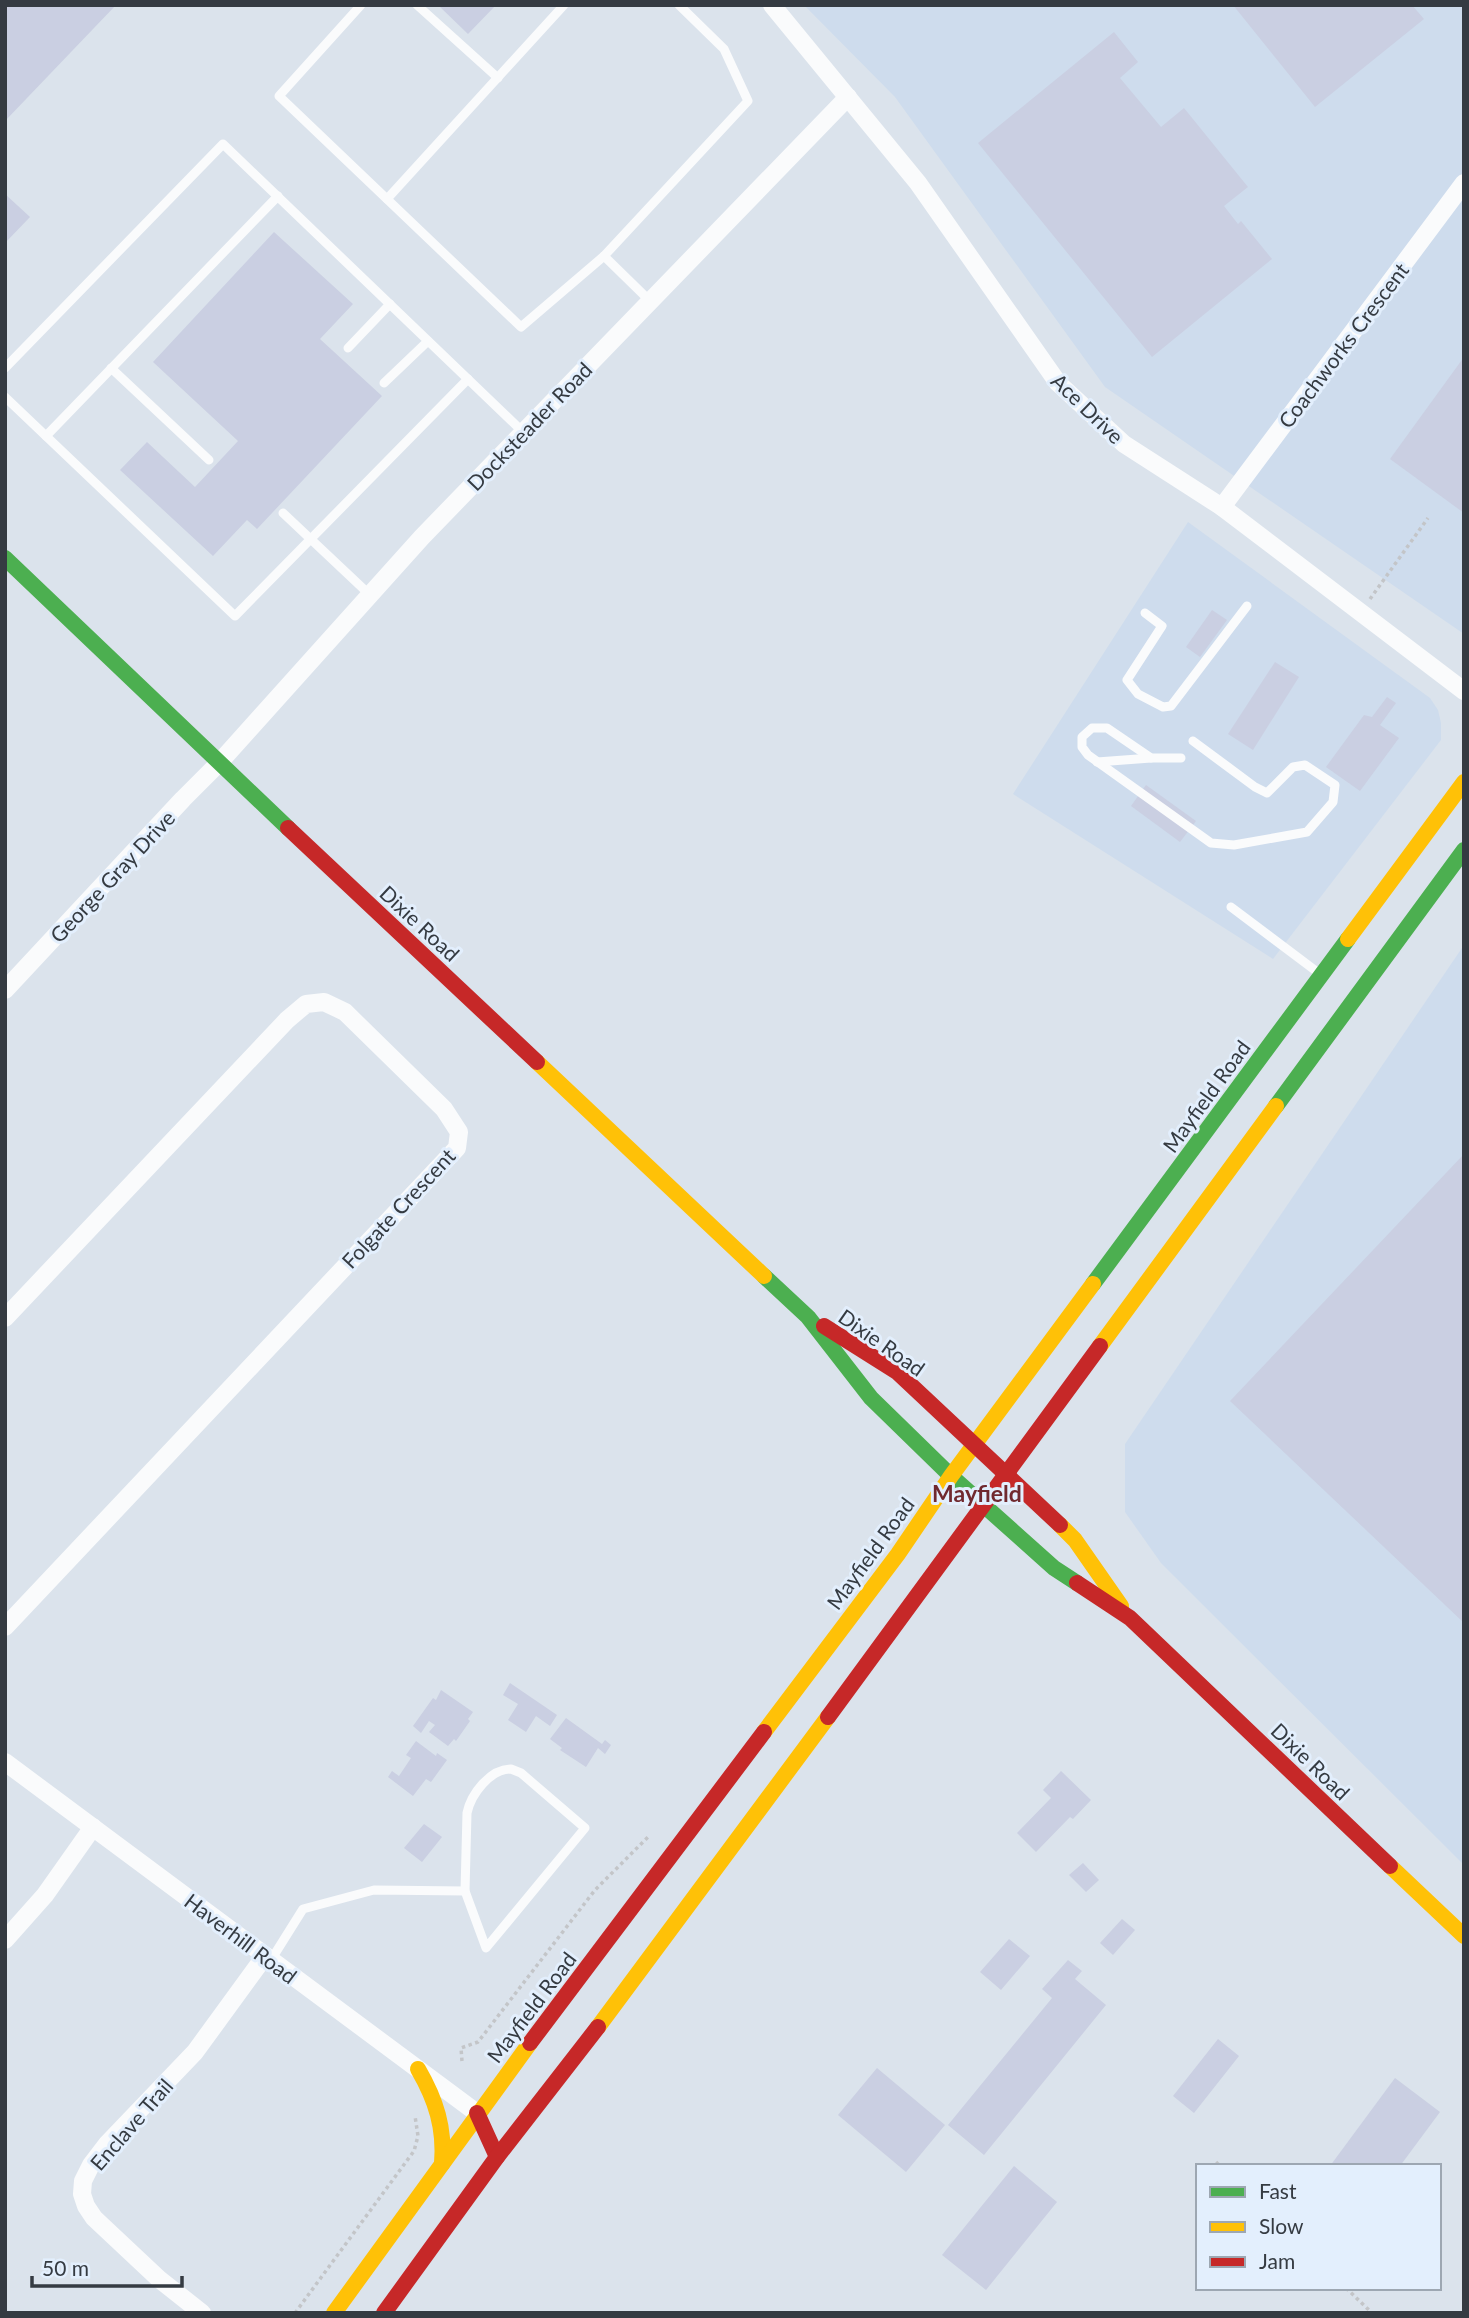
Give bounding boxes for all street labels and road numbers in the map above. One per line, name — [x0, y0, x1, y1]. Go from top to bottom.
street label: Coachworks Crescent — [1273, 257, 1414, 432]
street label: Docksteader Road — [461, 357, 597, 495]
street label: Ace Drive — [1047, 368, 1129, 448]
street label: George Gray Drive — [44, 805, 180, 947]
street label: Dixie Road — [375, 880, 465, 966]
street label: Mayfield Road — [1157, 1035, 1255, 1157]
street label: Folgate Crescent — [336, 1143, 460, 1273]
street label: Dixie Road — [834, 1303, 930, 1381]
street label: Mayfield Road — [821, 1492, 919, 1614]
street label: Dixie Road — [1267, 1718, 1355, 1804]
street label: Haverhill Road — [180, 1888, 302, 1988]
street label: Mayfield Road — [481, 1947, 581, 2067]
street label: Enclave Trail — [84, 2073, 178, 2175]

